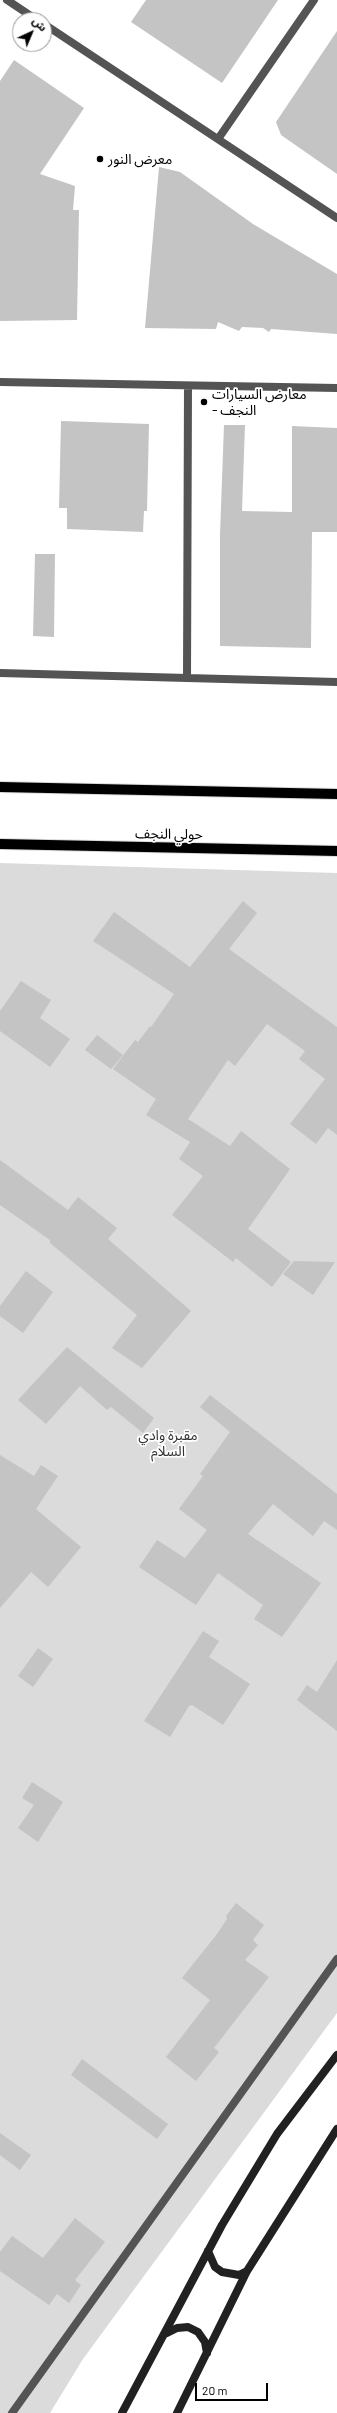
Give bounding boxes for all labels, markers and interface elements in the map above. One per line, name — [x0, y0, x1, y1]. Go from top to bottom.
north arrow — [12, 12, 52, 52]
text: ش — [30, 14, 50, 34]
place label: معرض النور — [108, 151, 172, 167]
marker: معرض النور — [95, 154, 105, 164]
place label: معارض السيارات - النجف — [212, 386, 307, 418]
marker: معارض السيارات - النجف — [199, 397, 209, 407]
street label: حولي النجف — [135, 825, 203, 843]
park label: مقبرة وادي السلام — [138, 1427, 198, 1460]
scale bar — [197, 2375, 270, 2401]
text: 20 m — [202, 2383, 228, 2397]

